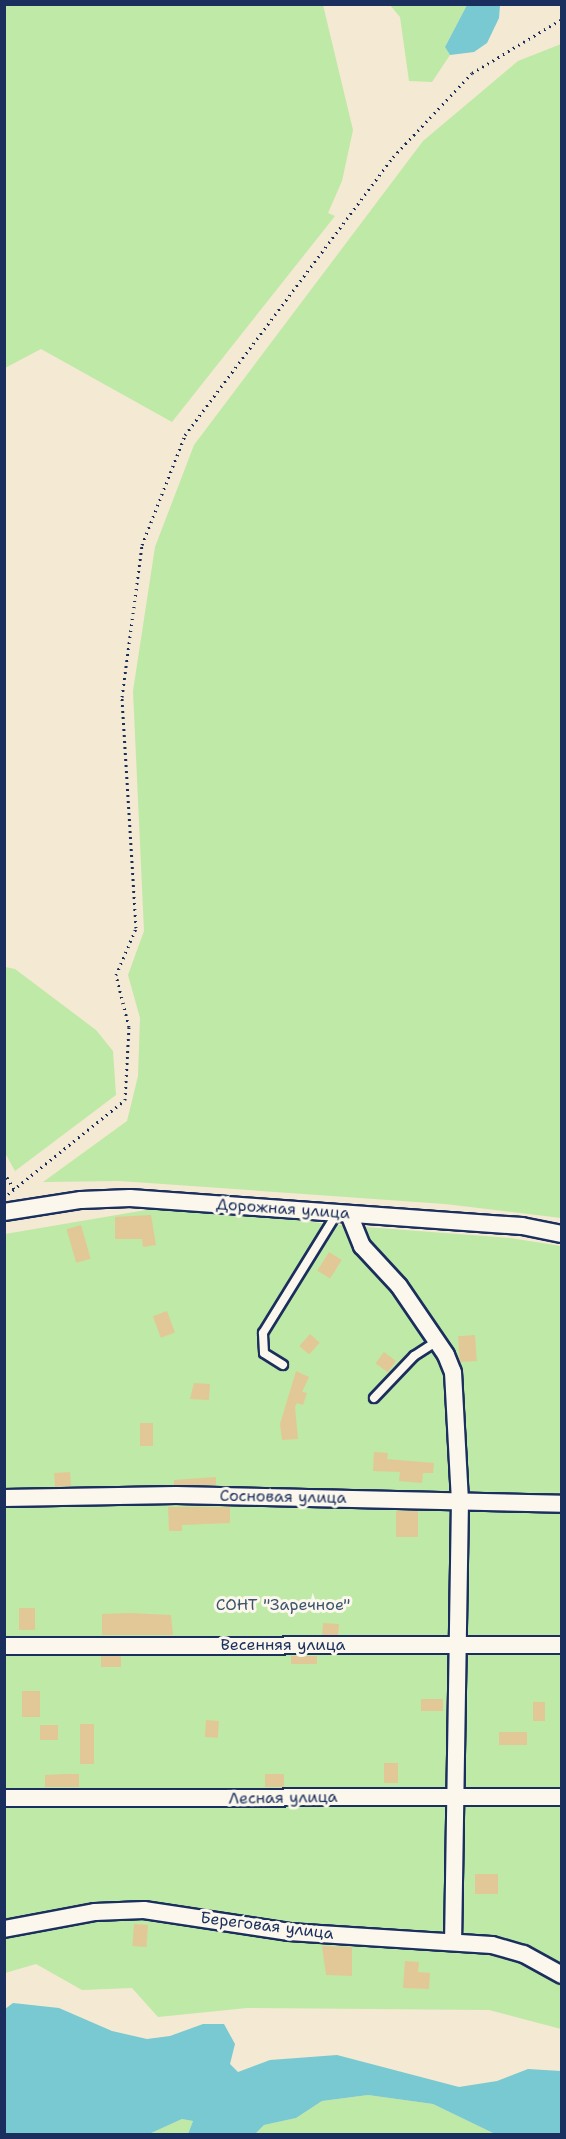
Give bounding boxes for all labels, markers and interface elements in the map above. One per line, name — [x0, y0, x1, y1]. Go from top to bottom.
street label: Дорожная улица — [216, 1195, 350, 1223]
street label: Сосновая улица — [219, 1486, 347, 1508]
park label: СОНТ "Заречное" — [216, 1595, 350, 1615]
street label: Весенняя улица — [220, 1635, 346, 1655]
street label: Лесная улица — [228, 1787, 338, 1809]
street label: Береговая улица — [199, 1908, 335, 1944]

